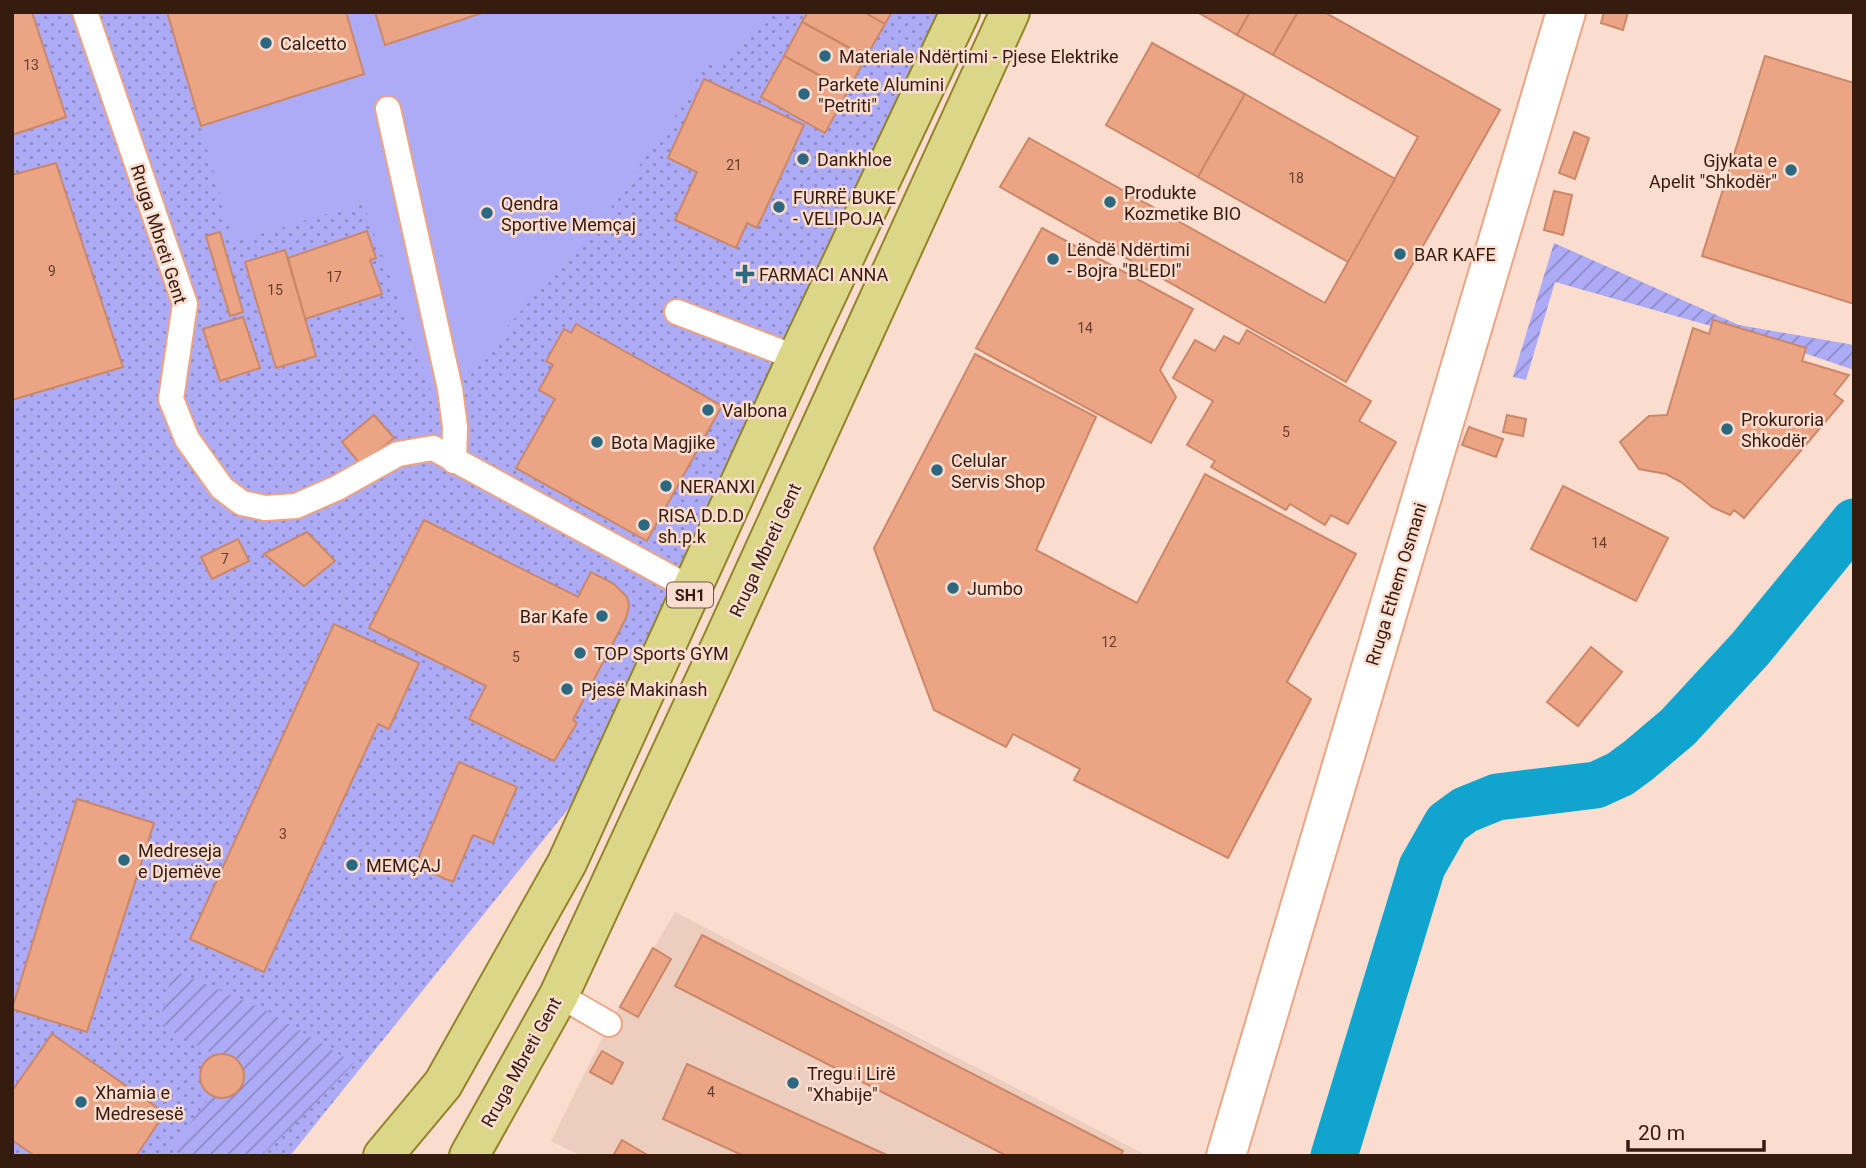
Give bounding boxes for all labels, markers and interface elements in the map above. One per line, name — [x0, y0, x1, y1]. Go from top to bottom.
place label: Calcetto — [280, 33, 347, 54]
marker: Calcetto — [258, 35, 274, 51]
place label: Materiale Ndërtimi - Pjese Elektrike — [839, 46, 1119, 67]
marker: Materiale Ndërtimi - Pjese Elektrike — [817, 48, 833, 64]
house number: 13 — [23, 57, 39, 73]
place label: Parkete Alumini "Petriti" — [818, 74, 944, 116]
marker: Parkete Alumini "Petriti" — [796, 86, 812, 102]
place label: Dankhloe — [817, 149, 892, 170]
place label: Gjykata e Apelit "Shkodër" — [1649, 150, 1777, 192]
marker: Dankhloe — [795, 151, 811, 167]
house number: 21 — [726, 157, 742, 173]
street label: Rruga Mbreti Gent — [127, 162, 191, 306]
marker: Gjykata e Apelit "Shkodër" — [1783, 162, 1799, 178]
house number: 18 — [1288, 170, 1304, 186]
place label: Produkte Kozmetike BIO — [1124, 182, 1241, 224]
place label: FURRË BUKE - VELIPOJA — [793, 187, 896, 229]
place label: Qendra Sportive Memçaj — [501, 193, 636, 235]
marker: Produkte Kozmetike BIO — [1102, 194, 1118, 210]
marker: FURRË BUKE - VELIPOJA — [771, 199, 787, 215]
marker: Qendra Sportive Memçaj — [479, 205, 495, 221]
place label: Lëndë Ndërtimi - Bojra "BLEDI" — [1067, 239, 1190, 281]
place label: BAR KAFE — [1414, 244, 1496, 265]
marker: BAR KAFE — [1392, 246, 1408, 262]
marker: Lëndë Ndërtimi - Bojra "BLEDI" — [1045, 251, 1061, 267]
house number: 9 — [48, 263, 56, 279]
place label: FARMACI ANNA — [759, 264, 888, 285]
marker: FARMACI ANNA — [737, 266, 753, 282]
house number: 17 — [326, 269, 342, 285]
house number: 15 — [267, 282, 283, 298]
house number: 14 — [1077, 320, 1093, 336]
place label: Valbona — [722, 400, 787, 421]
marker: Valbona — [700, 402, 716, 418]
place label: Prokuroria Shkodër — [1741, 409, 1824, 451]
marker: Prokuroria Shkodër — [1719, 421, 1735, 437]
house number: 5 — [1282, 424, 1290, 440]
place label: Bota Magjike — [611, 432, 715, 453]
marker: Bota Magjike — [589, 434, 605, 450]
place label: Celular Servis Shop — [951, 450, 1045, 492]
marker: Celular Servis Shop — [929, 462, 945, 478]
place label: NERANXI — [680, 476, 755, 497]
marker: NERANXI — [658, 478, 674, 494]
street label: Rruga Mbreti Gent — [725, 480, 805, 620]
street label: Rruga Ethem Osmani — [1361, 500, 1431, 668]
place label: RISA D.D.D sh.p.k — [658, 505, 744, 547]
marker: RISA D.D.D sh.p.k — [636, 517, 652, 533]
house number: 14 — [1591, 535, 1607, 551]
house number: 7 — [221, 551, 229, 567]
place label: Jumbo — [967, 578, 1023, 599]
marker: Jumbo — [945, 580, 961, 596]
road number: SH1 — [667, 582, 713, 608]
place label: Bar Kafe — [520, 606, 588, 627]
marker: Bar Kafe — [594, 608, 610, 624]
house number: 12 — [1101, 634, 1117, 650]
place label: TOP Sports GYM — [594, 643, 729, 664]
marker: TOP Sports GYM — [572, 645, 588, 661]
house number: 5 — [512, 649, 520, 665]
place label: Pjesë Makinash — [581, 679, 707, 700]
marker: Pjesë Makinash — [559, 681, 575, 697]
house number: 3 — [279, 826, 287, 842]
place label: Medreseja e Djemëve — [138, 840, 222, 882]
marker: Medreseja e Djemëve — [116, 852, 132, 868]
place label: MEMÇAJ — [366, 855, 441, 876]
marker: MEMÇAJ — [344, 857, 360, 873]
street label: Rruga Mbreti Gent — [477, 993, 565, 1131]
place label: Tregu i Lirë "Xhabije" — [807, 1063, 895, 1105]
marker: Tregu i Lirë "Xhabije" — [785, 1075, 801, 1091]
place label: Xhamia e Medresesë — [95, 1082, 184, 1124]
house number: 4 — [707, 1084, 715, 1100]
marker: Xhamia e Medresesë — [73, 1094, 89, 1110]
scale bar — [1628, 1108, 1764, 1152]
text: 20 m — [1638, 1121, 1685, 1145]

